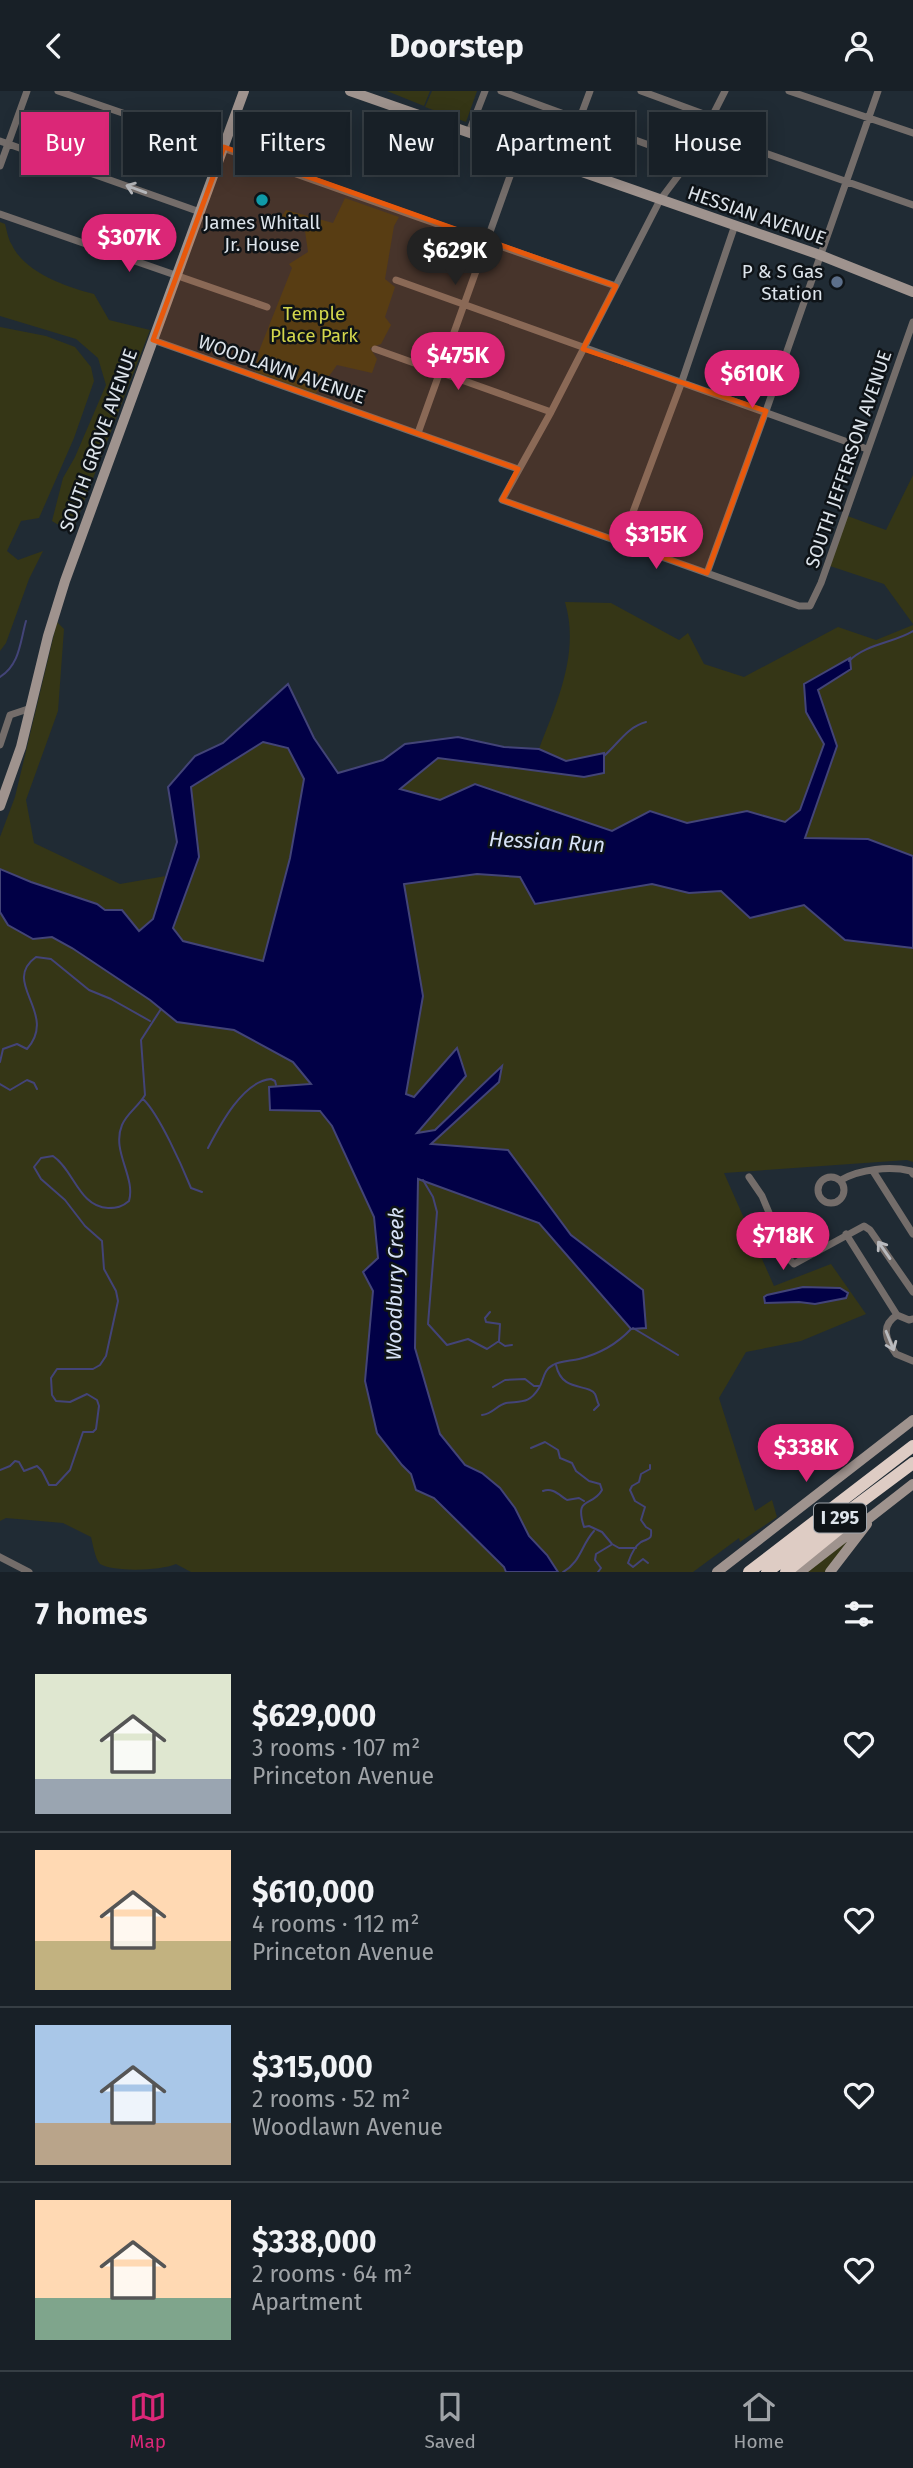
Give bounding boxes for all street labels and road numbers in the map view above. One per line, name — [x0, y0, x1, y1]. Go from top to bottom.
street label: HESSIAN AVENUE — [685, 181, 829, 250]
street label: WOODLAWN AVENUE — [195, 330, 368, 409]
street label: SOUTH GROVE AVENUE — [55, 346, 142, 535]
street label: SOUTH JEFFERSON AVENUE — [800, 347, 897, 571]
road number: I 295 — [814, 1503, 866, 1533]

